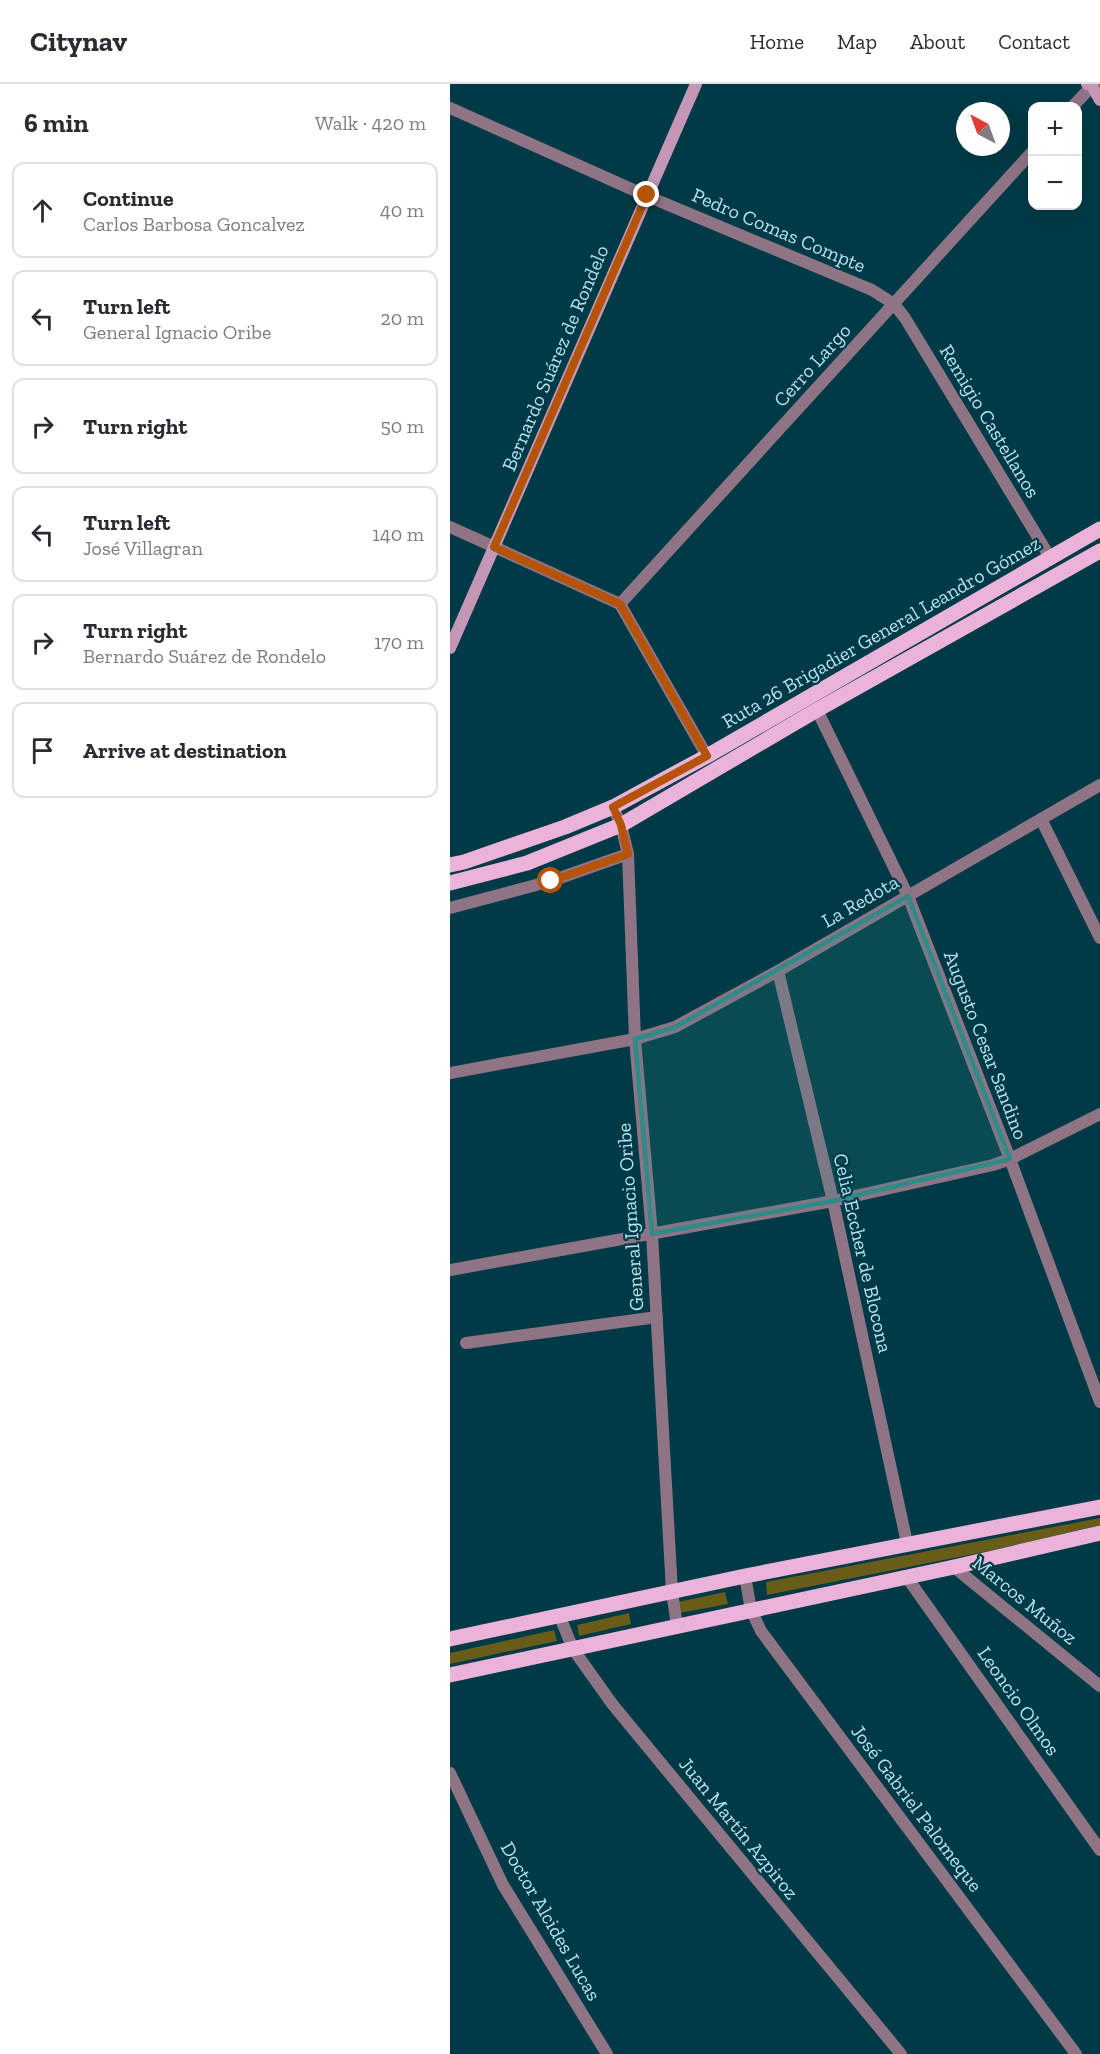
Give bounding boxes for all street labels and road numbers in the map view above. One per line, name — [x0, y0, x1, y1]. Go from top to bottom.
street label: Pedro Comas Compte — [689, 183, 869, 277]
street label: Bernardo Suárez de Rondelo — [496, 241, 614, 475]
street label: Cerro Largo — [768, 318, 856, 412]
street label: Remigio Castellanos — [935, 340, 1045, 502]
street label: Ruta 26 Brigadier General Leandro Gómez — [718, 531, 1044, 733]
street label: La Redota — [817, 869, 903, 933]
street label: Augusto Cesar Sandino — [939, 947, 1033, 1143]
street label: General Ignacio Oribe — [611, 1122, 649, 1312]
street label: Celia Eccher de Blocona — [828, 1151, 898, 1355]
street label: Marcos Muñoz — [968, 1550, 1082, 1650]
street label: Leoncio Olmos — [973, 1642, 1065, 1760]
street label: José Gabriel Palomeque — [846, 1719, 988, 1897]
street label: Juan Martín Azpiroz — [674, 1752, 804, 1904]
street label: Doctor Alcides Lucas — [496, 1837, 606, 2005]

